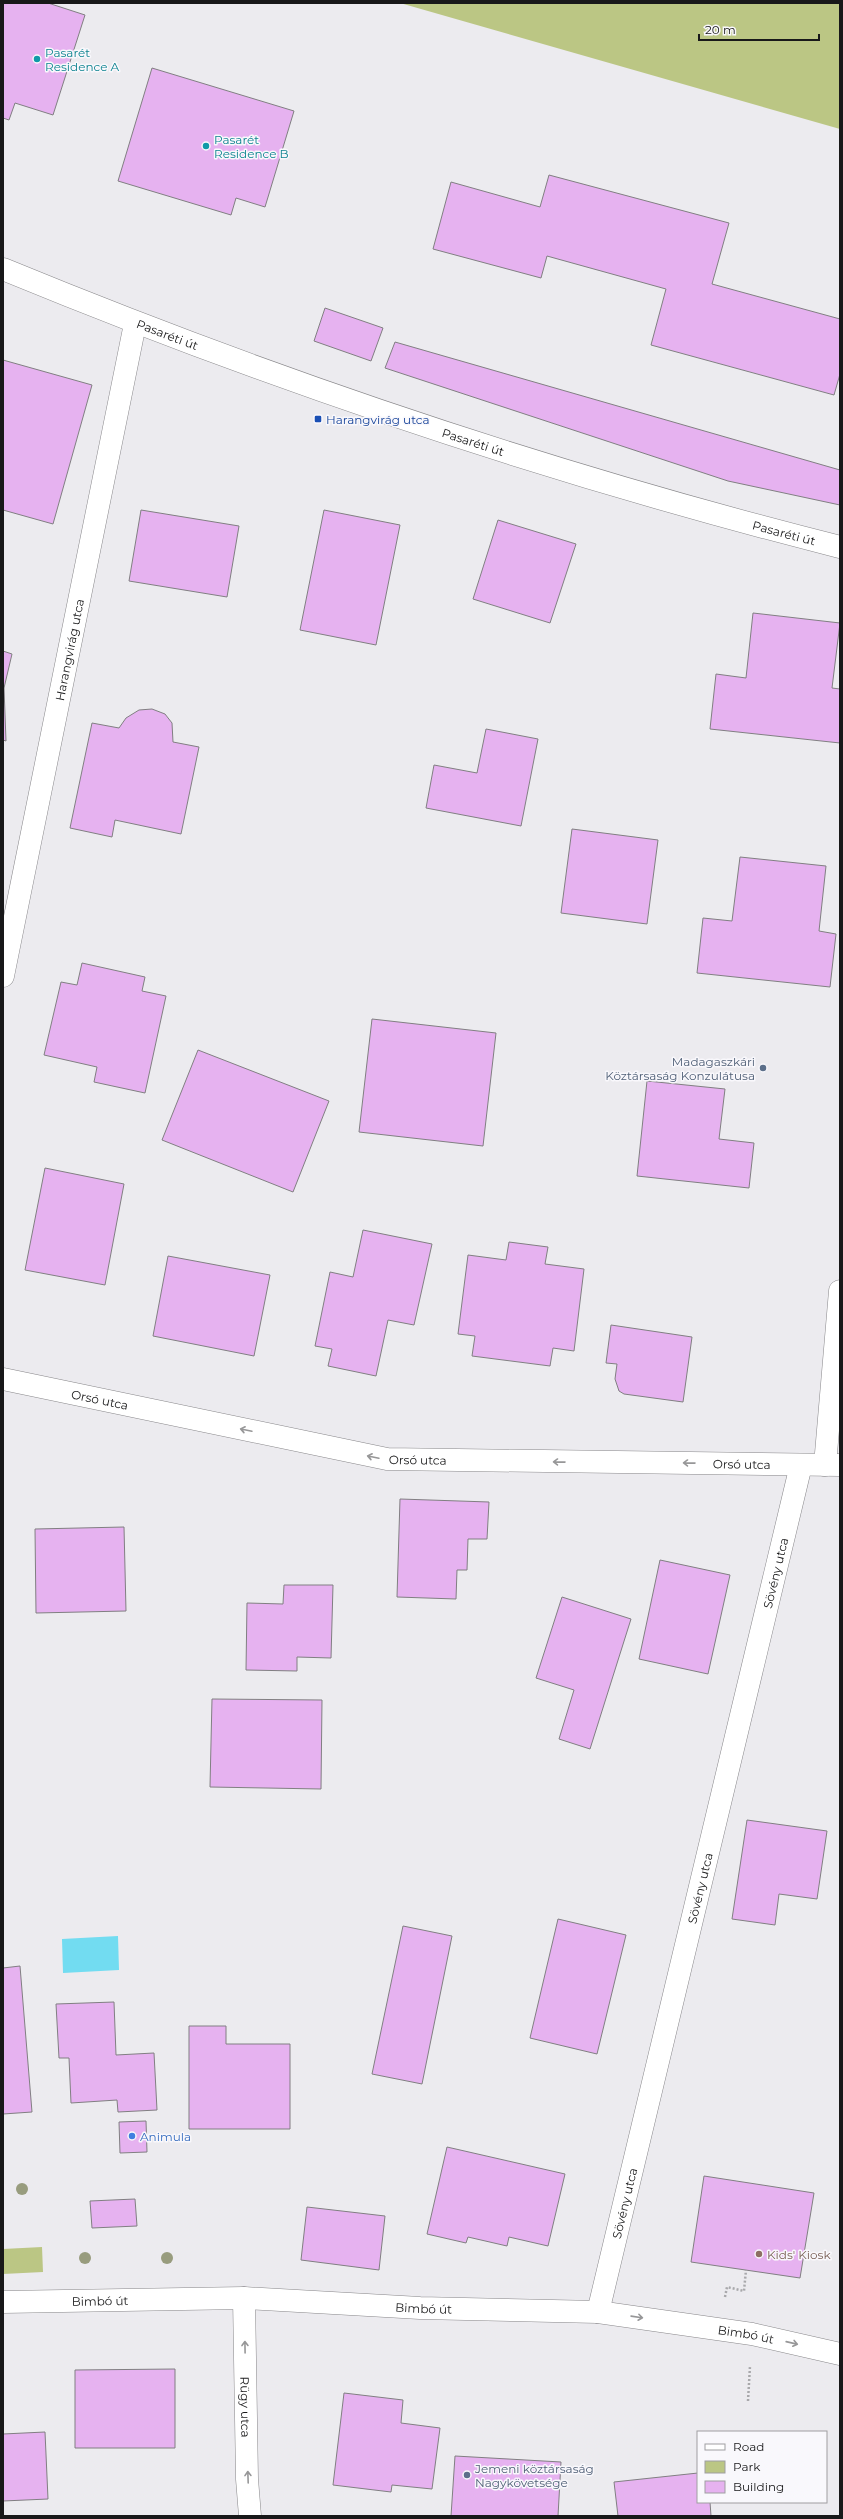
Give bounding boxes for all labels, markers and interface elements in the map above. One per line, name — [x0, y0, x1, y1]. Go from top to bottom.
scale bar — [699, 16, 819, 42]
text: 20 m — [705, 22, 736, 37]
place label: Pasarét Residence A — [45, 45, 120, 74]
marker: Pasarét Residence A — [32, 54, 42, 64]
place label: Pasarét Residence B — [214, 132, 289, 161]
marker: Pasarét Residence B — [201, 141, 211, 151]
street label: Pasaréti út — [135, 316, 201, 353]
place label: Harangvirág utca — [326, 412, 430, 427]
marker: Harangvirág utca — [313, 414, 323, 424]
street label: Pasaréti út — [440, 424, 506, 459]
street label: Pasaréti út — [751, 517, 817, 548]
street label: Harangvirág utca — [51, 597, 87, 702]
place label: Madagaszkári Köztársaság Konzulátusa — [605, 1054, 755, 1083]
marker: Madagaszkári Köztársaság Konzulátusa — [758, 1063, 768, 1073]
street label: Orsó utca — [70, 1386, 130, 1412]
one-way arrow — [240, 1425, 253, 1433]
one-way arrow — [367, 1452, 380, 1460]
street label: Orsó utca — [389, 1452, 447, 1467]
street label: Orsó utca — [713, 1456, 771, 1472]
one-way arrow — [553, 1458, 566, 1466]
one-way arrow — [683, 1460, 696, 1467]
street label: Sövény utca — [759, 1536, 791, 1610]
street label: Sövény utca — [684, 1851, 715, 1925]
place label: Animula — [140, 2129, 191, 2144]
marker: Animula — [127, 2131, 137, 2141]
street label: Sövény utca — [608, 2166, 640, 2240]
place label: Kids' Kiosk — [767, 2247, 831, 2262]
marker: Kids' Kiosk — [754, 2249, 764, 2259]
street label: Bimbó út — [71, 2292, 129, 2308]
street label: Bimbó út — [395, 2299, 452, 2316]
one-way arrow — [630, 2313, 643, 2321]
street label: Bimbó út — [717, 2322, 776, 2346]
one-way arrow — [786, 2339, 799, 2347]
one-way arrow — [241, 2341, 249, 2354]
street label: Rügy utca — [238, 2376, 254, 2438]
legend — [697, 2431, 827, 2503]
text: Road — [733, 2439, 764, 2454]
text: Park — [733, 2459, 761, 2474]
place label: Jemeni köztársaság Nagykövetsége — [474, 2461, 594, 2490]
marker: Jemeni köztársaság Nagykövetsége — [462, 2470, 472, 2480]
one-way arrow — [244, 2471, 251, 2484]
text: Building — [733, 2479, 784, 2494]

